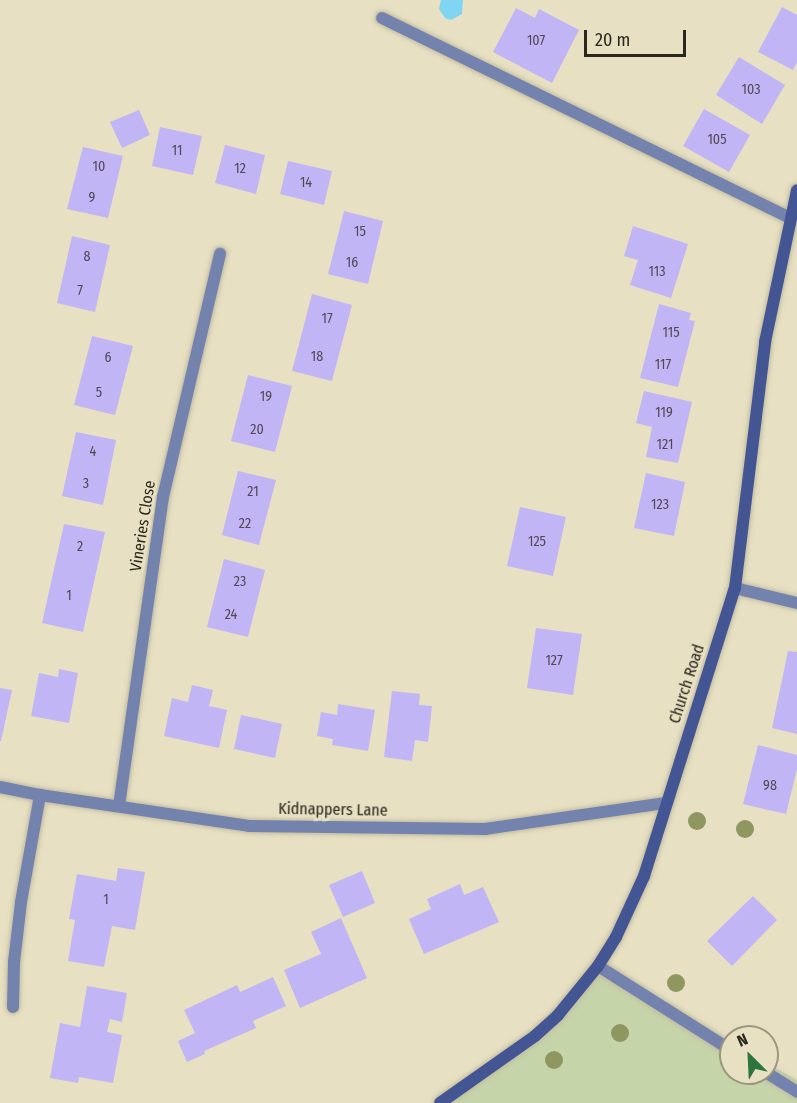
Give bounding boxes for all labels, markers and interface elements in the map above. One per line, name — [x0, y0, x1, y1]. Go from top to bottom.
scale bar — [587, 18, 689, 56]
text: 20 m — [595, 29, 630, 51]
house number: 107 — [527, 33, 545, 49]
house number: 103 — [742, 82, 760, 98]
house number: 105 — [707, 132, 727, 148]
house number: 11 — [172, 143, 182, 159]
house number: 10 — [93, 159, 105, 175]
house number: 12 — [234, 161, 246, 177]
house number: 14 — [300, 175, 312, 191]
house number: 9 — [89, 190, 95, 206]
house number: 15 — [354, 224, 366, 240]
house number: 8 — [84, 249, 90, 265]
house number: 16 — [346, 255, 358, 271]
house number: 113 — [648, 264, 666, 280]
house number: 7 — [77, 283, 83, 299]
house number: 17 — [321, 311, 333, 327]
house number: 115 — [662, 325, 680, 341]
house number: 18 — [311, 349, 323, 365]
house number: 6 — [105, 350, 111, 366]
house number: 117 — [655, 357, 671, 373]
house number: 5 — [96, 385, 102, 401]
house number: 19 — [260, 389, 272, 405]
house number: 119 — [655, 405, 673, 421]
house number: 20 — [250, 422, 264, 438]
house number: 121 — [657, 437, 673, 453]
house number: 4 — [90, 444, 96, 460]
house number: 3 — [83, 476, 89, 492]
street label: Vineries Close — [126, 479, 160, 573]
house number: 21 — [247, 484, 259, 500]
house number: 123 — [651, 497, 669, 513]
house number: 22 — [239, 516, 251, 532]
house number: 125 — [528, 534, 546, 550]
house number: 2 — [77, 539, 83, 555]
house number: 23 — [234, 574, 246, 590]
house number: 1 — [66, 588, 72, 604]
house number: 24 — [225, 607, 237, 623]
street label: Church Road — [665, 642, 709, 726]
house number: 127 — [545, 653, 563, 669]
house number: 98 — [763, 778, 777, 794]
street label: Kidnappers Lane — [278, 799, 388, 821]
house number: 1 — [103, 892, 109, 908]
north arrow — [719, 1025, 779, 1085]
text: N — [734, 1029, 751, 1051]

